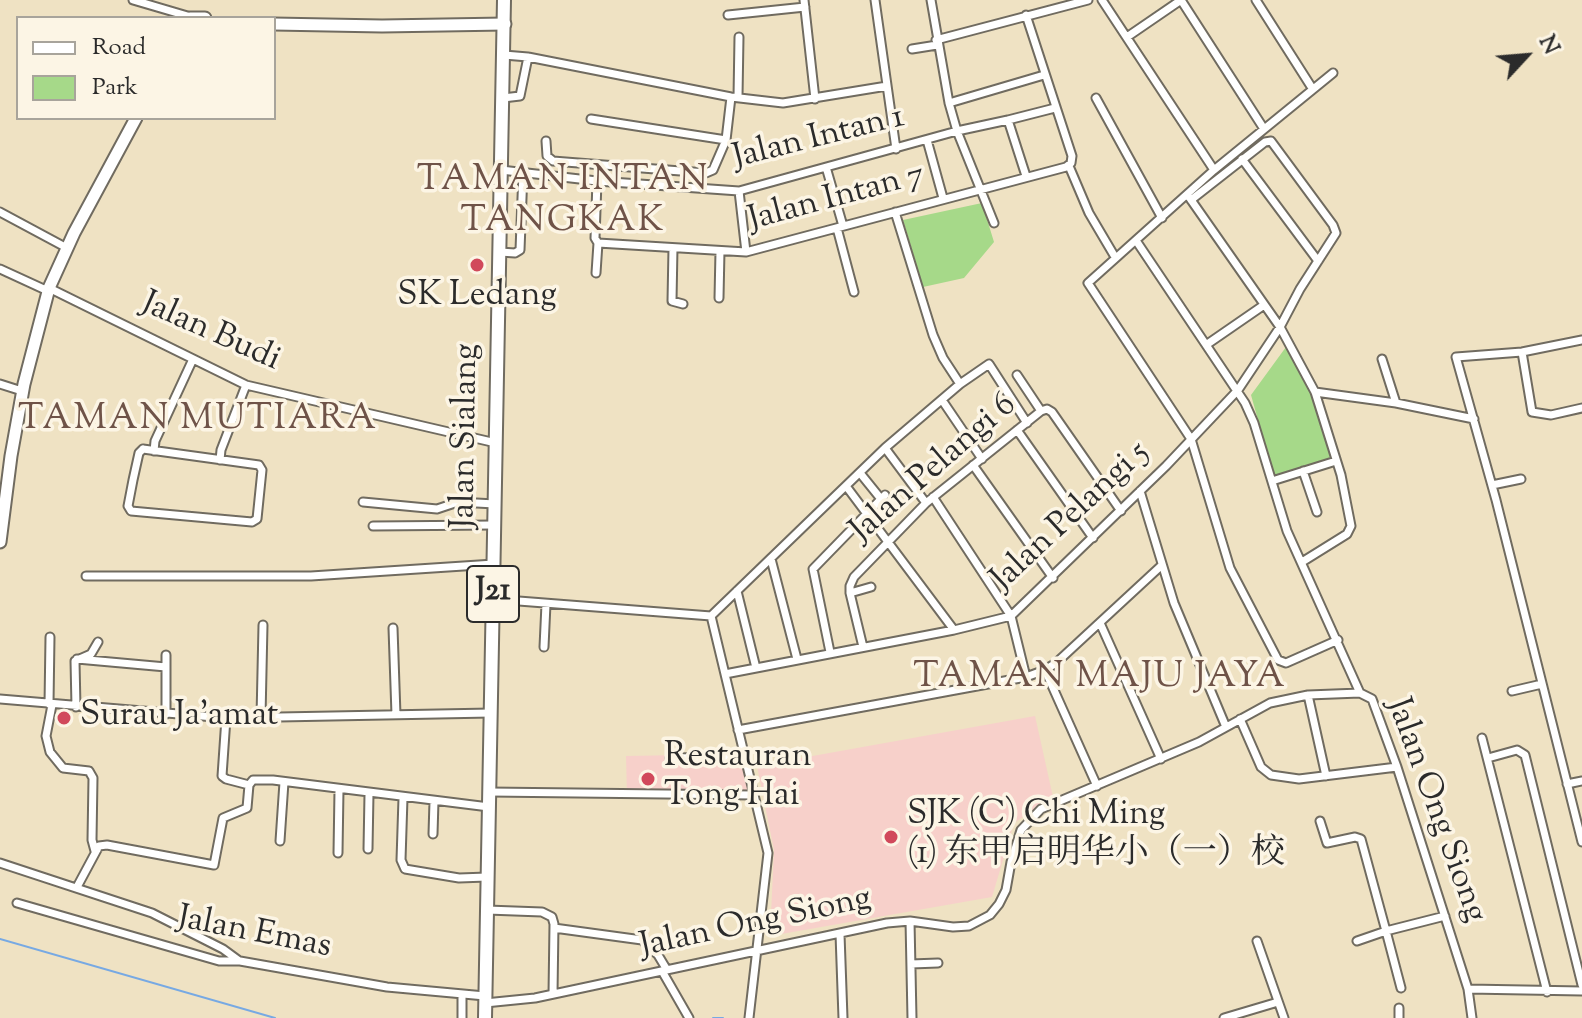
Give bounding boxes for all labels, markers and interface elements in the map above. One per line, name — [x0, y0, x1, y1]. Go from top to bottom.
legend — [16, 16, 276, 120]
north arrow — [1486, 16, 1566, 96]
text: Road — [92, 31, 146, 65]
text: N — [1529, 31, 1566, 60]
text: Park — [92, 71, 138, 105]
street label: Jalan Intan 1 — [729, 99, 909, 181]
street label: Jalan Intan 7 — [744, 157, 930, 243]
district label: TAMAN INTAN TANGKAK — [417, 161, 709, 246]
marker: SK Ledang — [468, 256, 486, 274]
place label: SK Ledang — [397, 278, 557, 318]
street label: Jalan Budi — [134, 285, 286, 383]
street label: Jalan Sialang — [446, 343, 490, 529]
street label: Jalan Pelangi 6 — [844, 387, 1026, 553]
district label: TAMAN MUTIARA — [18, 400, 378, 444]
street label: Jalan Pelangi 5 — [984, 434, 1160, 602]
road number: J21 — [467, 566, 519, 622]
district label: TAMAN MAJU JAYA — [913, 658, 1287, 702]
street label: Jalan Ong Siong — [1375, 693, 1493, 929]
place label: Surau Ja'amat — [80, 698, 278, 738]
marker: Surau Ja'amat — [55, 709, 73, 727]
place label: Restauran Tong Hai — [664, 739, 812, 818]
marker: Restauran Tong Hai — [639, 770, 657, 788]
place label: SJK (C) Chi Ming (1) 东甲启明华小（一）校 — [907, 797, 1285, 876]
marker: SJK (C) Chi Ming (1) 东甲启明华小（一）校 — [882, 828, 900, 846]
street label: Jalan Ong Siong — [637, 881, 875, 969]
street label: Jalan Emas — [174, 900, 334, 970]

